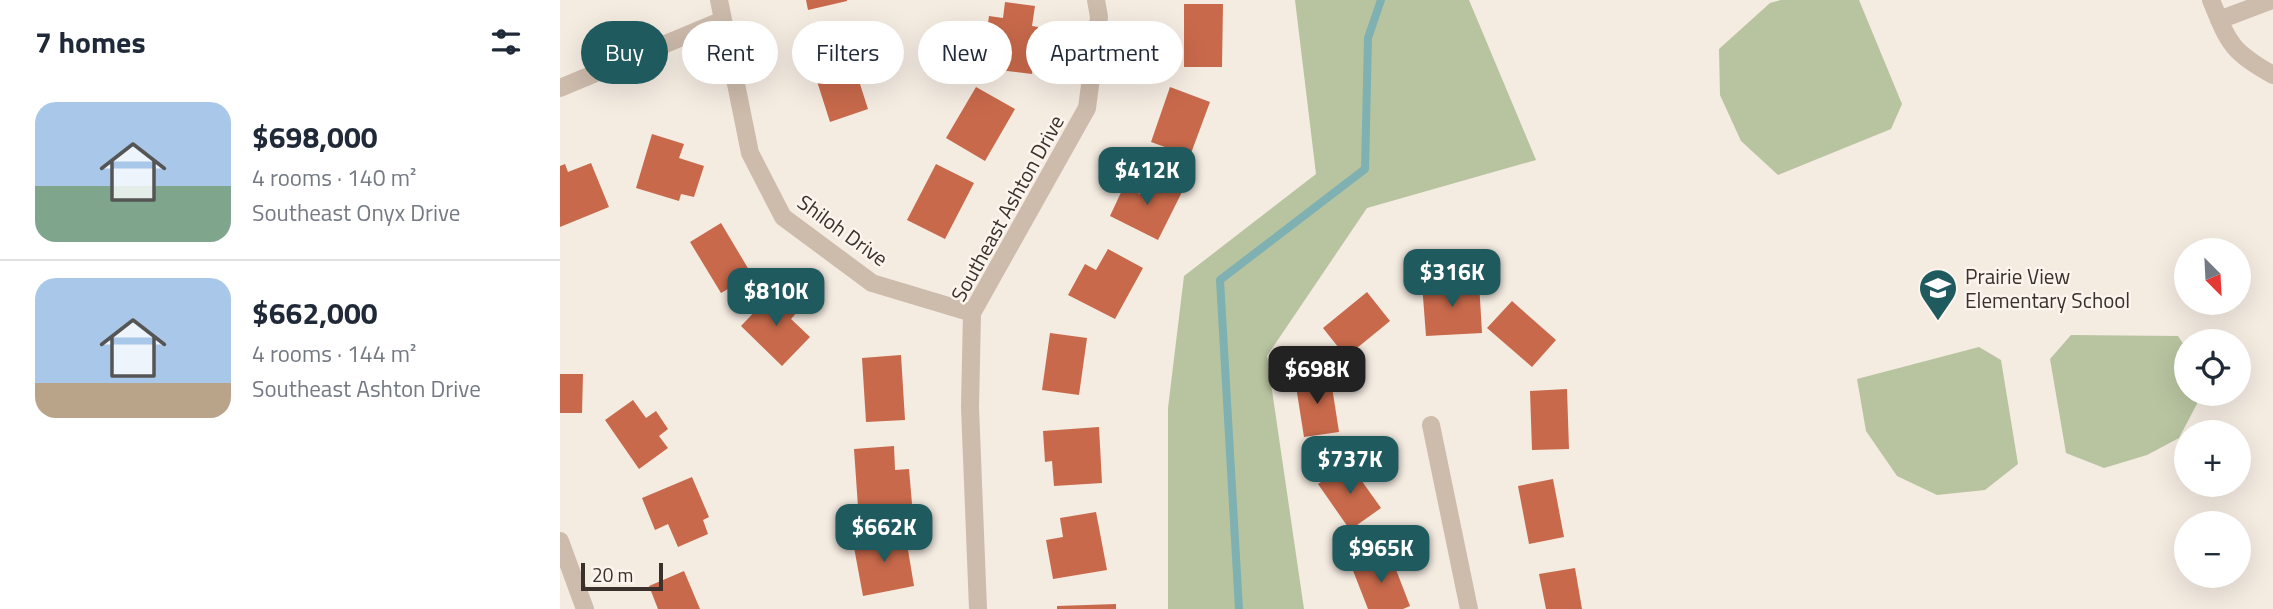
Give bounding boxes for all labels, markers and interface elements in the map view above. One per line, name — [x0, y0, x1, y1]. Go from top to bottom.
text: 7 homes — [35, 19, 146, 65]
chip: Buy — [581, 21, 668, 84]
chip: Rent — [682, 21, 778, 84]
chip: Filters — [792, 21, 904, 84]
chip: New — [918, 21, 1012, 84]
chip: Apartment — [1026, 21, 1183, 84]
icon: filters — [487, 23, 525, 61]
street label: Southeast Ashton Drive — [942, 109, 1072, 307]
text: $698,000 — [252, 114, 378, 160]
icon: home — [91, 130, 175, 214]
pin: $412K — [1098, 148, 1196, 207]
text: $412K — [1114, 152, 1180, 187]
text: 4 rooms · 140 m² — [252, 160, 416, 195]
street label: Shiloh Drive — [791, 186, 895, 274]
text: Southeast Onyx Drive — [252, 195, 460, 230]
north arrow — [2174, 238, 2250, 315]
map controls — [2174, 238, 2251, 588]
pin: $316K — [1403, 250, 1501, 309]
text: $316K — [1419, 254, 1485, 289]
place label: Prairie View Elementary School — [1965, 260, 2130, 316]
school or university icon: Prairie View Elementary School — [1917, 267, 1959, 322]
pin: $810K — [727, 268, 825, 328]
text: $810K — [743, 273, 809, 308]
text: $662,000 — [252, 290, 378, 336]
icon: home — [91, 306, 175, 390]
button: locate — [2174, 329, 2251, 406]
text: 4 rooms · 144 m² — [252, 336, 416, 371]
pin: $698K — [1268, 346, 1366, 406]
text: $698K — [1284, 351, 1350, 386]
text: Southeast Ashton Drive — [252, 371, 481, 406]
button: + — [2174, 420, 2251, 497]
pin: $737K — [1301, 436, 1399, 496]
text: $737K — [1317, 441, 1383, 476]
pin: $662K — [835, 504, 933, 564]
text: $662K — [851, 509, 917, 544]
button: − — [2174, 511, 2251, 588]
pin: $965K — [1332, 526, 1430, 585]
text: $965K — [1348, 530, 1414, 565]
scale bar — [581, 560, 663, 592]
text: 20 m — [592, 560, 633, 589]

